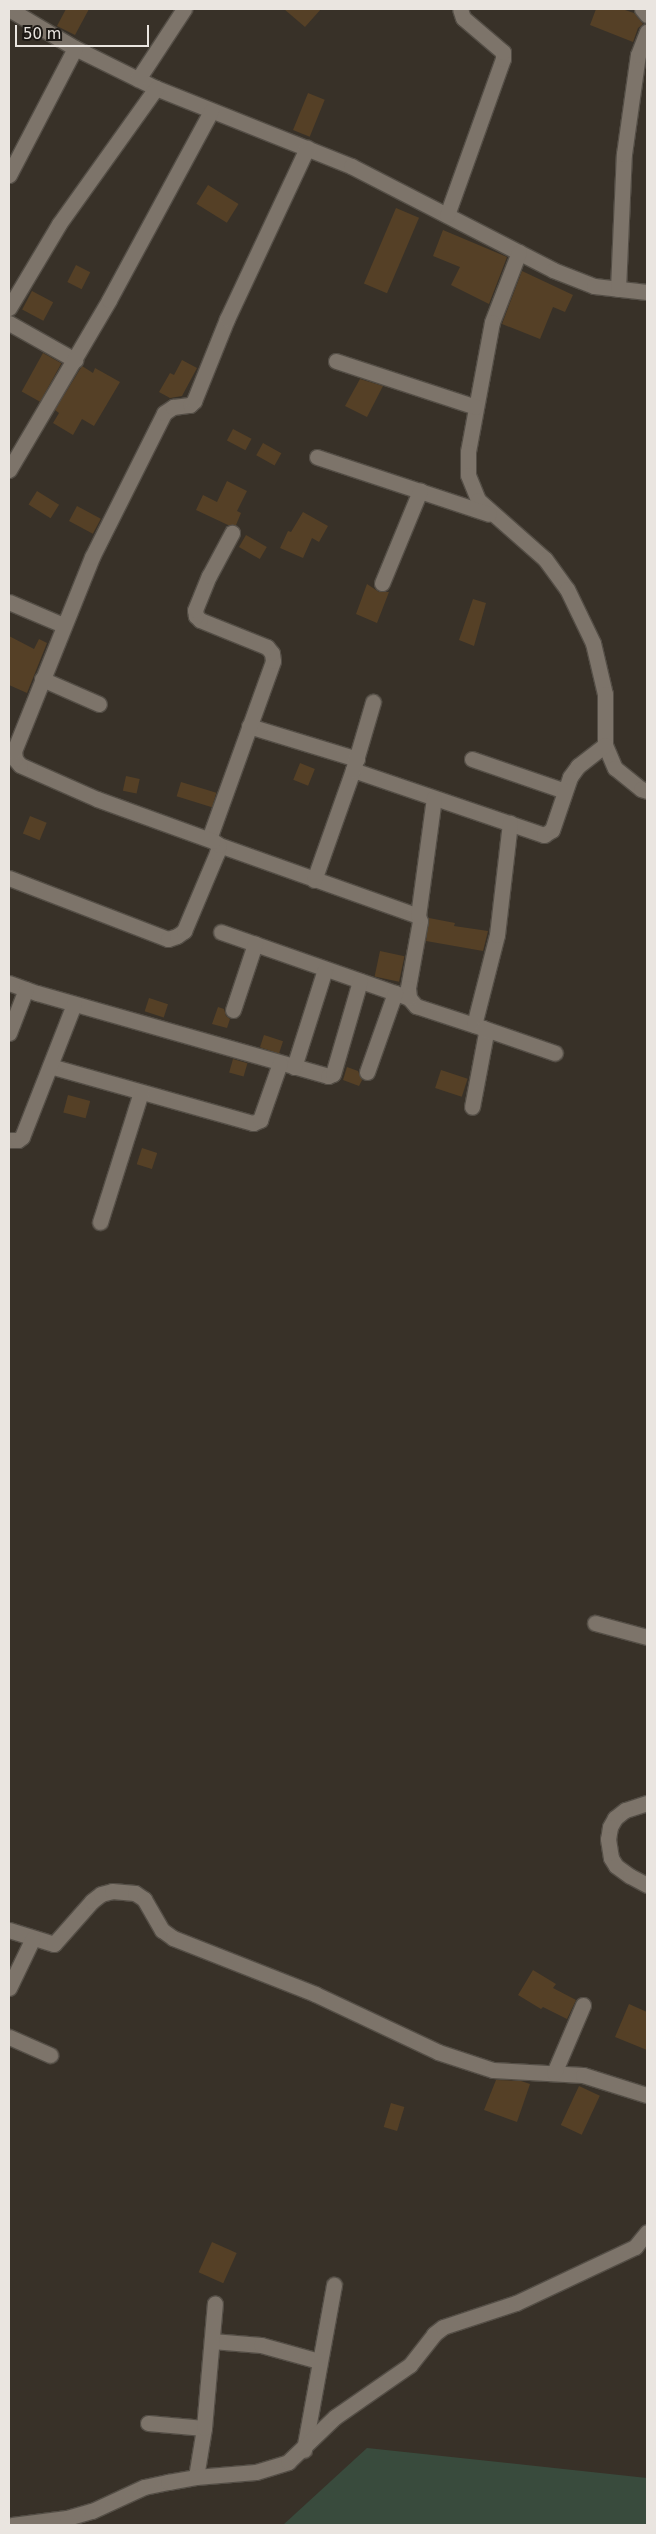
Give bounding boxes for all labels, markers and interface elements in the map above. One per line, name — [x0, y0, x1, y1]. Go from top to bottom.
scale bar — [18, 15, 151, 47]
text: 50 m — [23, 25, 61, 43]

